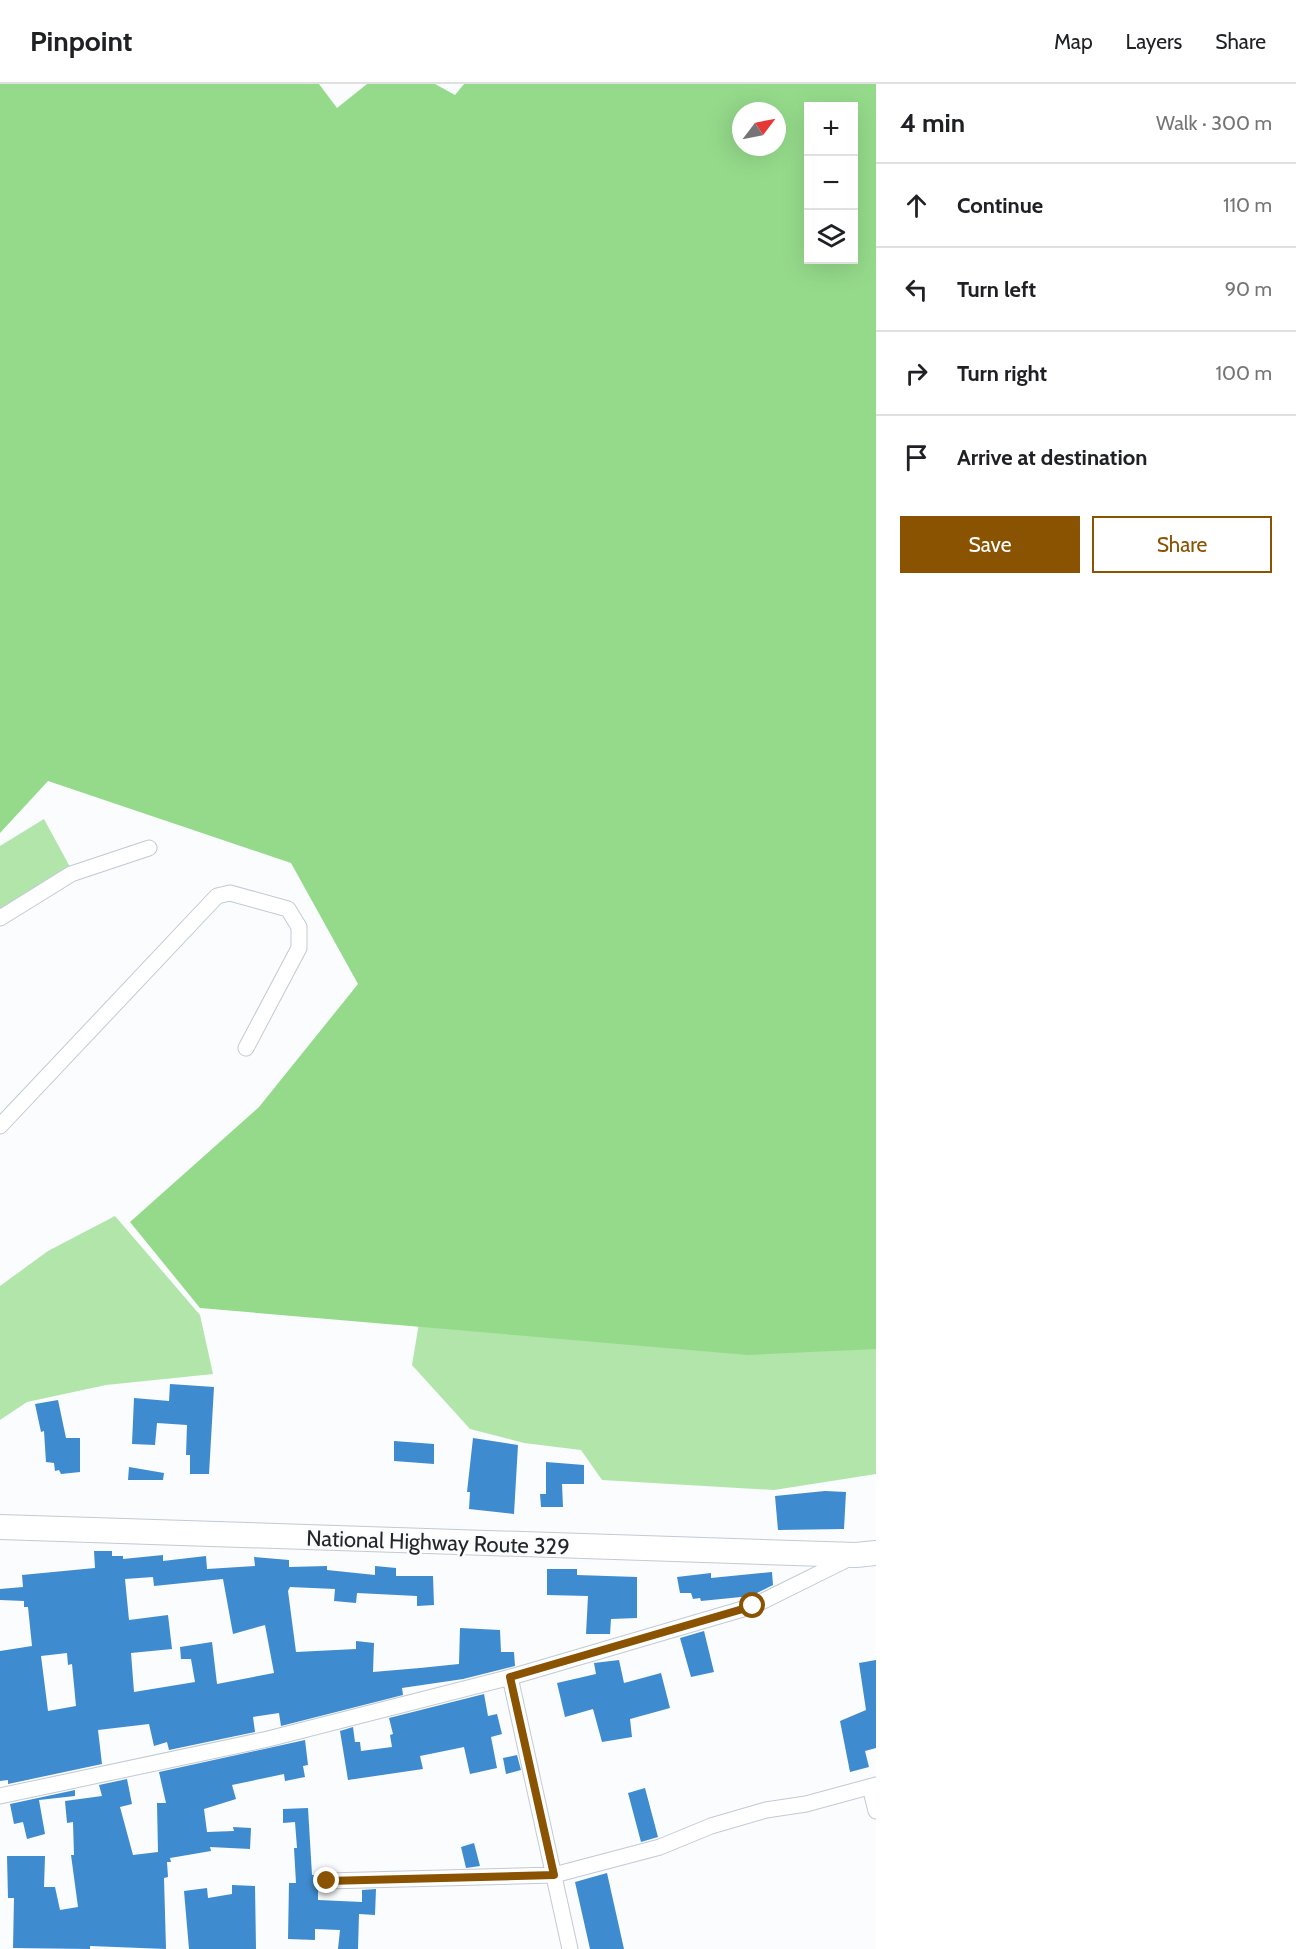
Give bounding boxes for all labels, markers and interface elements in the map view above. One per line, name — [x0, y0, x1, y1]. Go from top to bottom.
text: Pinpoint — [30, 24, 132, 58]
text: Map — [1054, 29, 1093, 54]
text: Layers — [1126, 29, 1182, 54]
text: Share — [1215, 29, 1266, 54]
north arrow — [732, 102, 786, 156]
map controls — [804, 102, 858, 264]
button: + — [804, 102, 858, 156]
text: 4 min — [900, 107, 965, 139]
text: Walk · 300 m — [1156, 111, 1272, 135]
button: − — [804, 156, 858, 210]
icon: ahead — [900, 189, 933, 222]
text: Continue — [957, 192, 1043, 219]
text: 110 m — [1223, 193, 1272, 217]
button: layers — [804, 210, 858, 264]
icon: left — [900, 273, 933, 306]
text: Turn left — [957, 276, 1036, 303]
text: 90 m — [1225, 277, 1272, 301]
icon: right — [900, 357, 933, 390]
text: Turn right — [957, 360, 1047, 387]
text: 100 m — [1216, 361, 1272, 385]
icon: arrive — [900, 441, 933, 474]
text: Arrive at destination — [957, 444, 1147, 471]
button: Save — [900, 516, 1080, 573]
button: Share — [1092, 516, 1272, 573]
street label: National Highway Route 329 — [306, 1524, 570, 1561]
route start — [739, 1592, 765, 1618]
route end — [313, 1867, 339, 1893]

